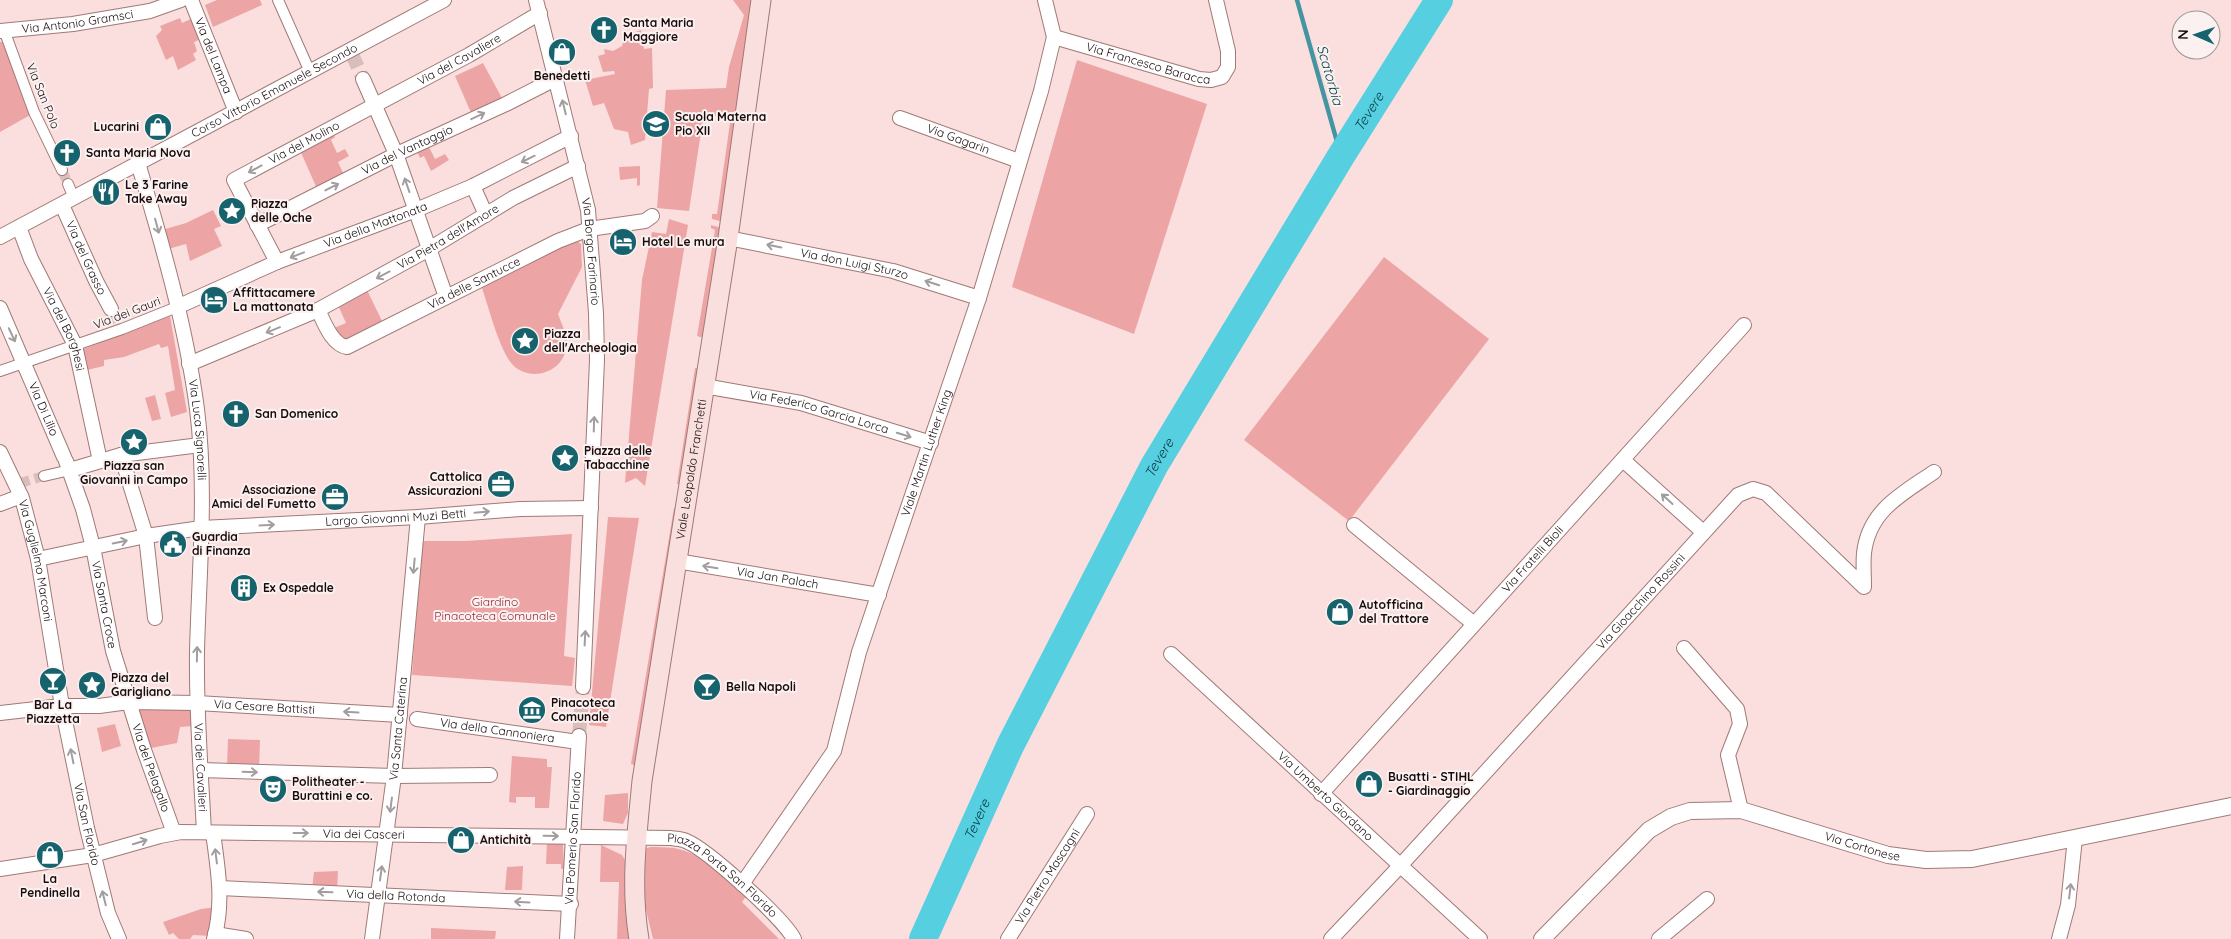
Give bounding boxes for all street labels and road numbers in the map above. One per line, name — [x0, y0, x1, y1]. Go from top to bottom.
street label: Via Antonio Gramsci — [21, 6, 134, 36]
street label: Via del Lampa — [192, 15, 236, 96]
street label: Via del Cavaliere — [415, 30, 504, 88]
street label: Via Francesco Baracca — [1084, 39, 1211, 87]
street label: Corso Vittorio Emanuele Secondo — [188, 40, 360, 141]
street label: Via San Polo — [23, 61, 63, 131]
street label: Via del Molino — [266, 117, 342, 167]
street label: Via Gagarin — [925, 120, 992, 157]
street label: Via del Vantaggio — [359, 121, 455, 178]
street label: Via Borgo Farinario — [578, 196, 603, 306]
street label: Via della Mattonata — [322, 198, 429, 251]
street label: Via Pietra dell'Amore — [394, 200, 502, 272]
street label: Via del Grasso — [63, 218, 110, 297]
street label: Via don Luigi Sturzo — [799, 245, 911, 282]
street label: Via delle Santucce — [425, 253, 523, 312]
street label: Via del Borghesi — [40, 285, 88, 372]
street label: Via dei Gauri — [91, 293, 162, 332]
street label: Via Luca Signorelli — [186, 378, 210, 480]
street label: Via Di Lilio — [26, 380, 62, 438]
street label: Via Federico Garcia Lorca — [748, 386, 891, 437]
street label: Viale Martin Luther King — [898, 387, 954, 518]
street label: Viale Leopoldo Franchetti — [672, 398, 709, 541]
street label: Via Guglielmo Marconi — [16, 498, 56, 623]
street label: Largo Giovanni Muzi Betti — [325, 505, 467, 529]
street label: Via Fratelli Bioli — [1498, 523, 1566, 595]
street label: Via Gioacchino Rossini — [1593, 550, 1688, 652]
street label: Via Santa Croce — [89, 559, 120, 650]
street label: Via Jan Palach — [736, 563, 820, 592]
street label: Via Santa Caterina — [385, 676, 410, 781]
street label: Via Cesare Battisti — [213, 696, 315, 717]
street label: Via della Cannoniera — [439, 714, 556, 746]
street label: Via del Pelagallo — [129, 722, 174, 814]
street label: Via dei Cavalieri — [191, 723, 211, 812]
street label: Via Umberto Giordano — [1275, 748, 1377, 844]
street label: Via Pomerio San Florido — [561, 771, 584, 905]
street label: Via San Florido — [71, 782, 104, 867]
street label: Via dei Casceri — [323, 826, 405, 842]
street label: Via Pietro Mascagni — [1011, 826, 1083, 927]
street label: Via Cortonese — [1823, 828, 1901, 864]
street label: Piazza Porta San Florido — [667, 830, 781, 920]
street label: Via della Rotonda — [346, 886, 446, 905]

